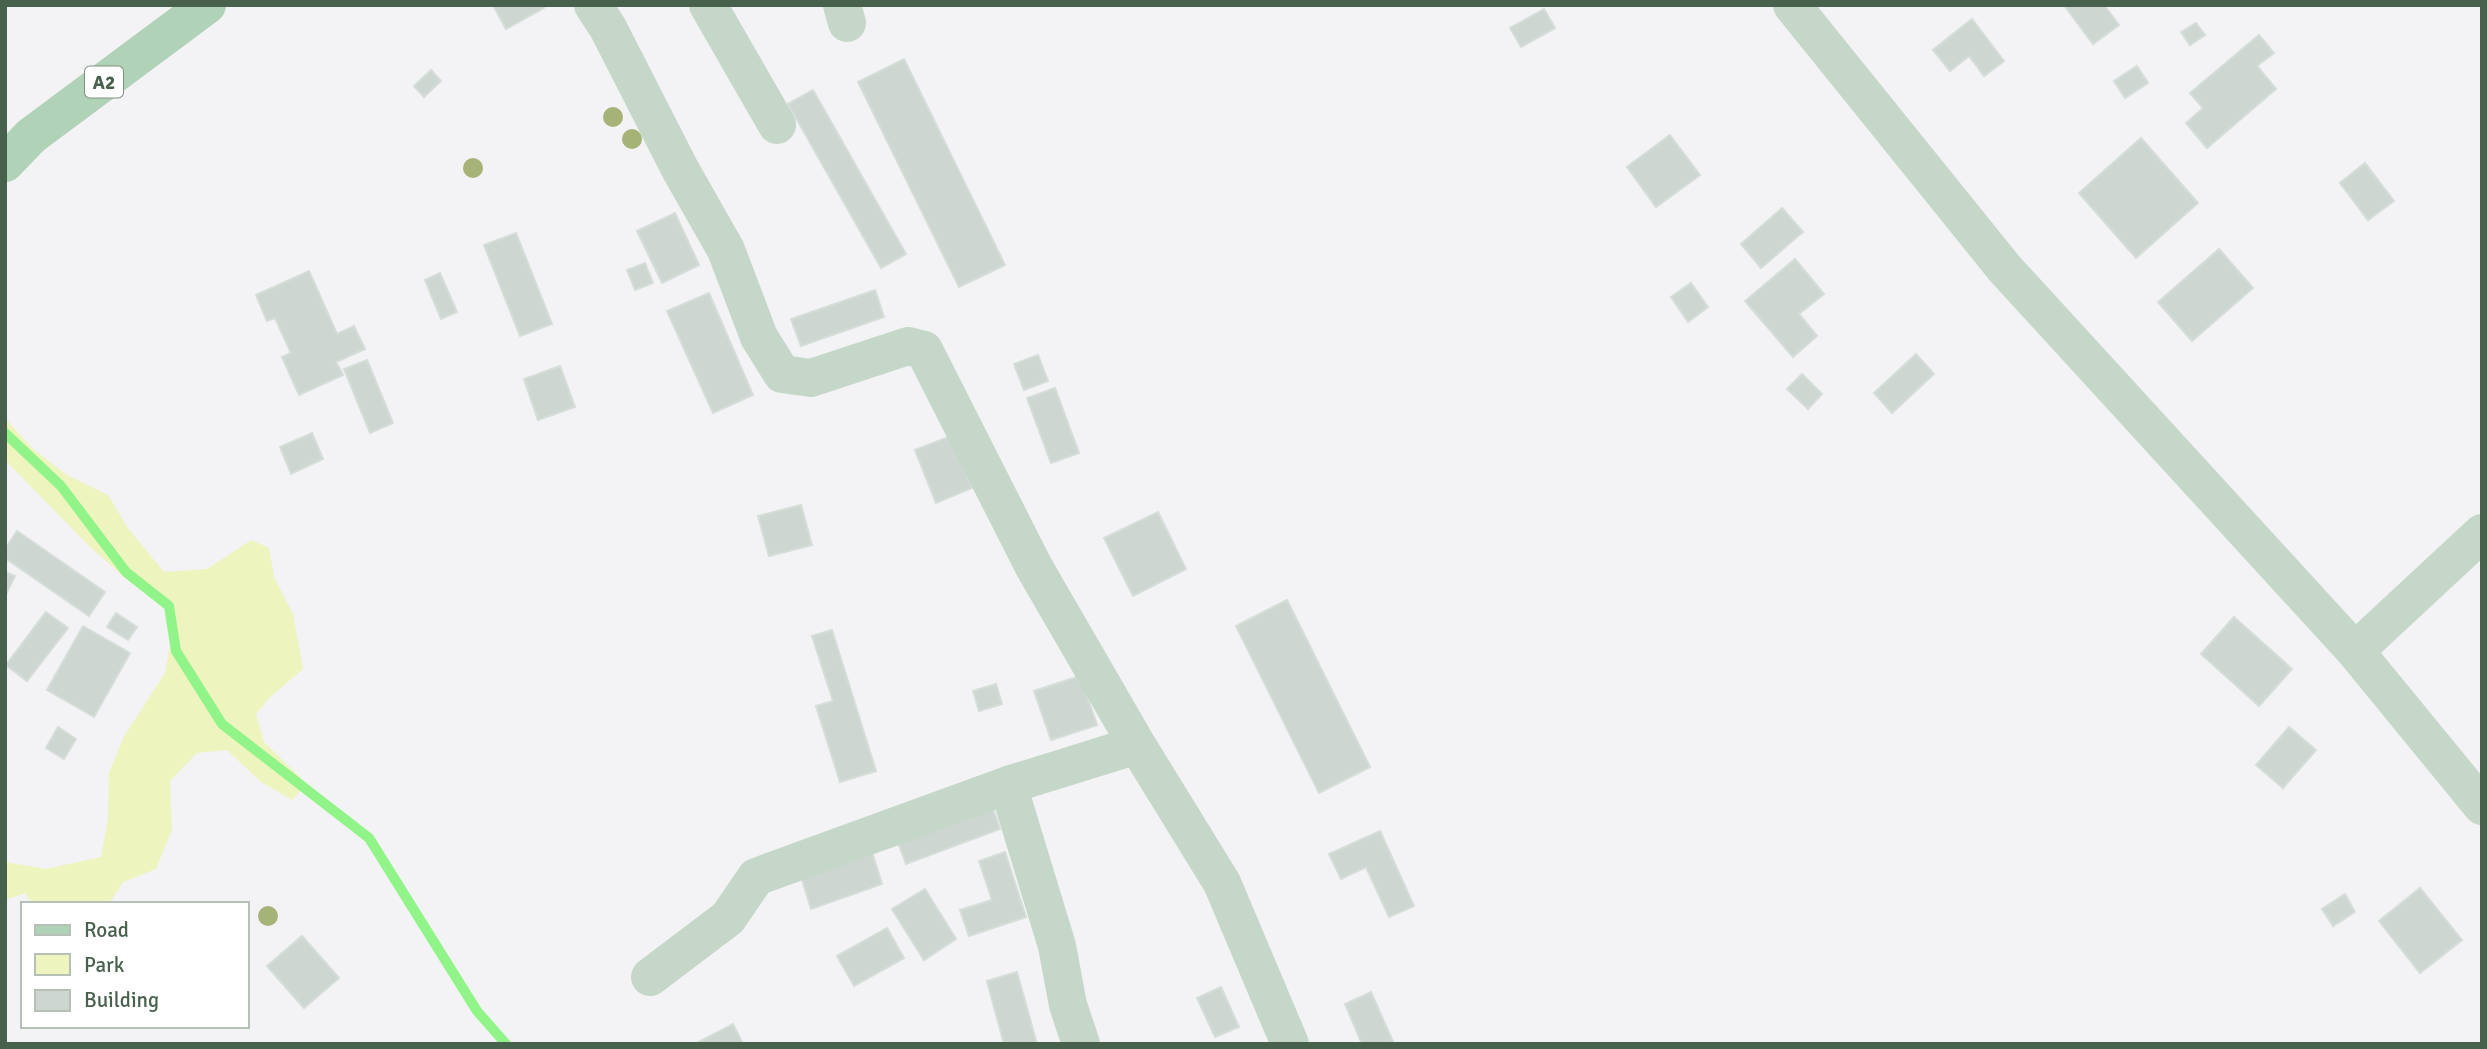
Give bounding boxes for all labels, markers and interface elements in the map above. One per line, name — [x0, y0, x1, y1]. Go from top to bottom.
road number: A2 — [85, 66, 123, 97]
legend — [21, 902, 248, 1028]
text: Road — [84, 917, 129, 943]
text: Park — [84, 952, 125, 978]
text: Building — [84, 987, 159, 1013]

